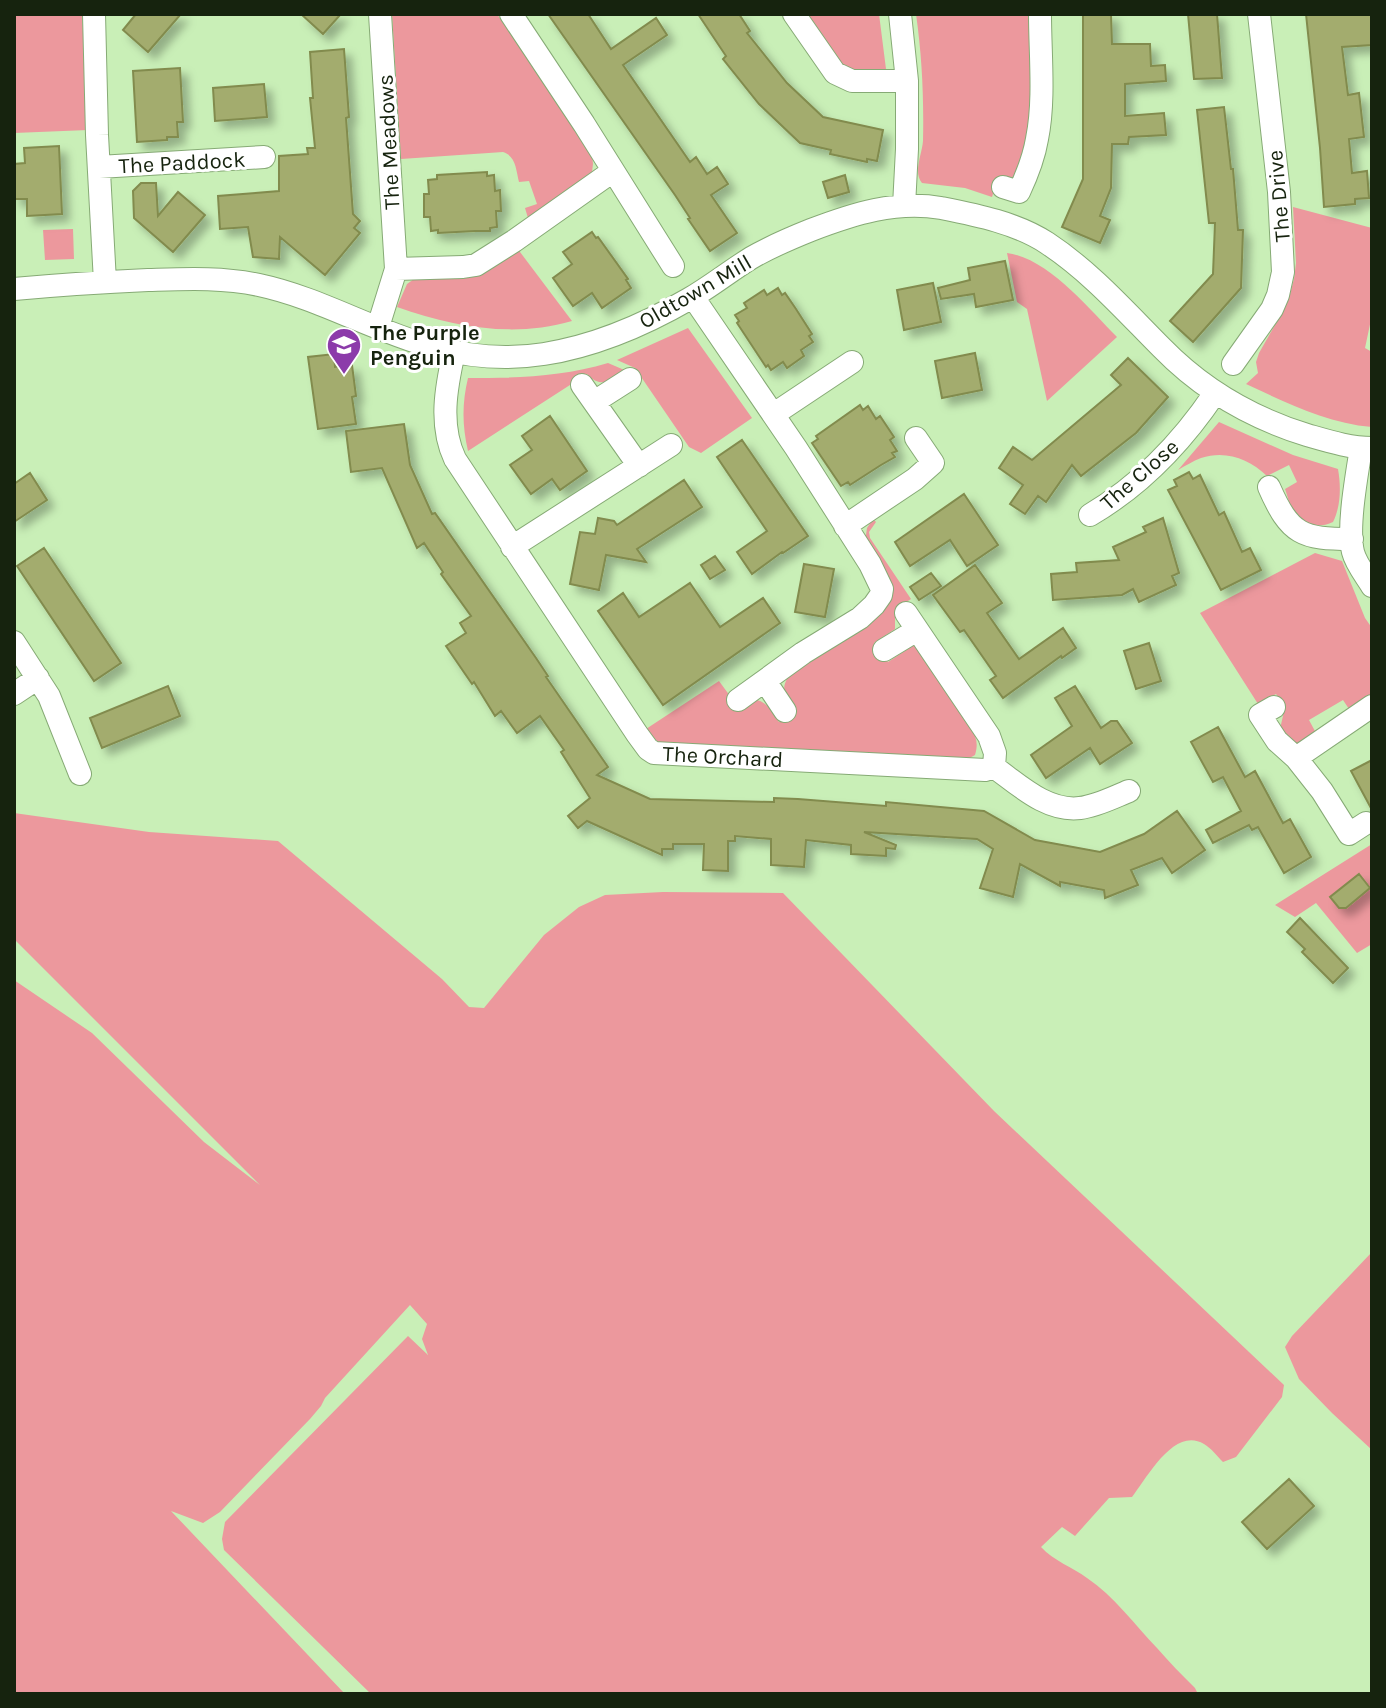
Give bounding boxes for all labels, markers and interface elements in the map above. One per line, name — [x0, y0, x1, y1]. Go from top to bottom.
street label: The Meadows — [372, 74, 406, 210]
street label: The Paddock — [118, 147, 246, 179]
street label: The Drive — [1262, 149, 1296, 243]
street label: Oldtown Mill — [635, 249, 756, 335]
place label: The Purple Penguin — [370, 320, 480, 371]
school or university icon: The Purple Penguin — [325, 326, 363, 376]
street label: The Close — [1095, 434, 1184, 516]
street label: The Orchard — [662, 741, 784, 773]

